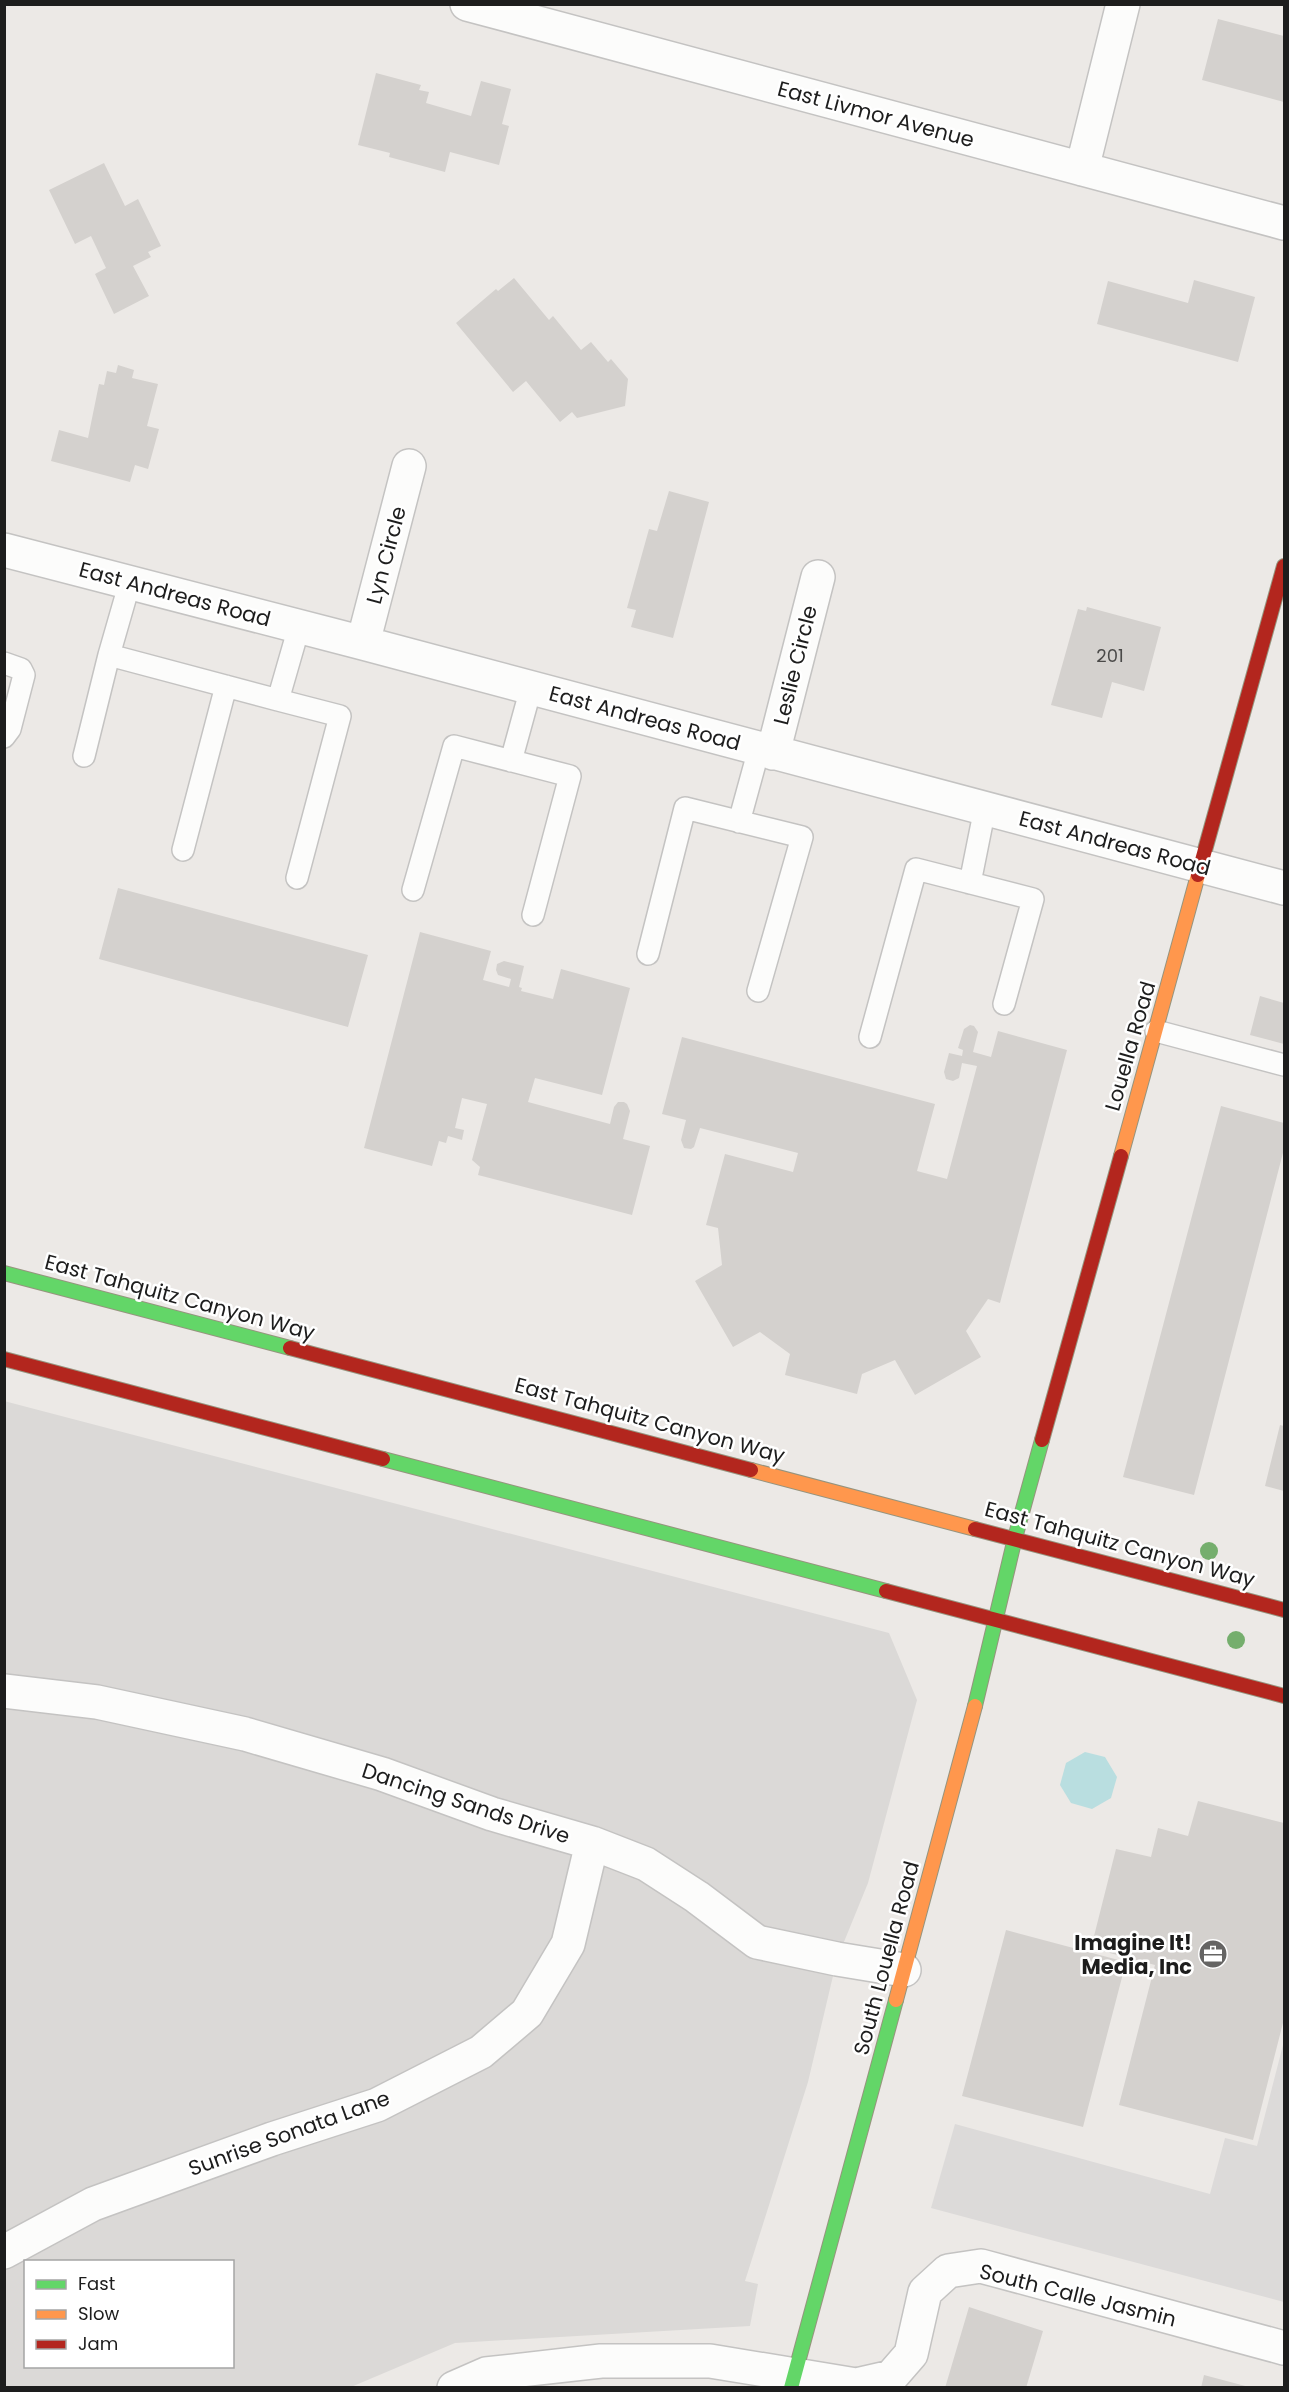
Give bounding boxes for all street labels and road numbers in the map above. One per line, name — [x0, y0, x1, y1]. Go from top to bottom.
street label: East Livmor Avenue — [774, 74, 978, 154]
street label: Lyn Circle — [359, 503, 413, 607]
street label: East Andreas Road — [76, 554, 274, 634]
street label: Leslie Circle — [766, 602, 824, 728]
street label: East Andreas Road — [546, 678, 744, 758]
street label: East Andreas Road — [1016, 803, 1214, 883]
street label: Louella Road — [1098, 978, 1162, 1114]
street label: East Tahquitz Canyon Way — [42, 1247, 318, 1347]
street label: East Tahquitz Canyon Way — [512, 1370, 788, 1470]
street label: East Tahquitz Canyon Way — [982, 1494, 1258, 1594]
street label: Dancing Sands Drive — [358, 1756, 574, 1850]
street label: South Louella Road — [846, 1858, 926, 2058]
street label: Sunrise Sonata Lane — [184, 2083, 394, 2183]
street label: South Calle Jasmin — [977, 2257, 1179, 2333]

